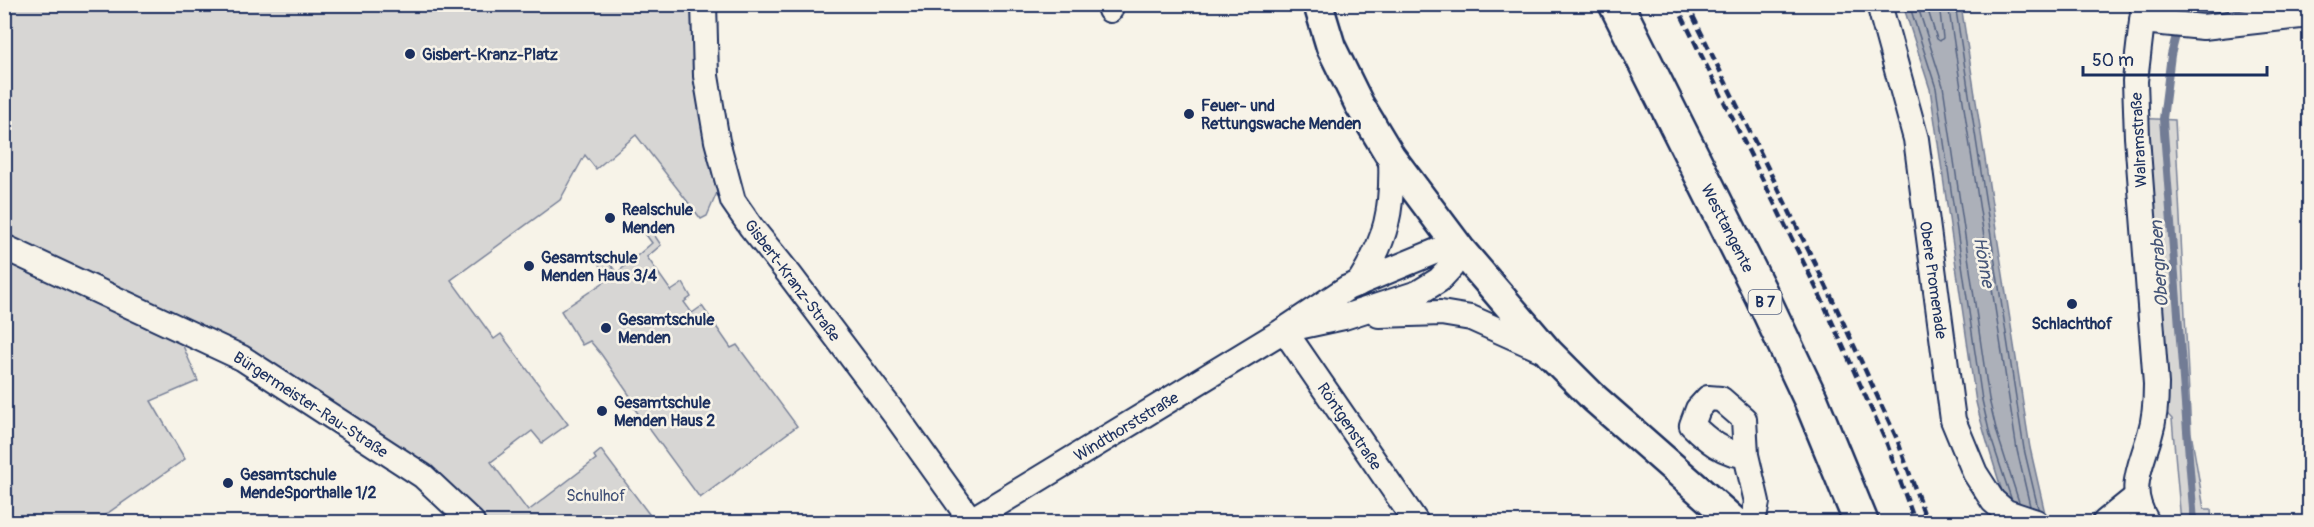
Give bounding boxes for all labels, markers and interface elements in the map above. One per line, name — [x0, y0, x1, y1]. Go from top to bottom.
scale bar — [2083, 39, 2268, 77]
place label: Gisbert-Kranz-Platz — [422, 45, 559, 65]
marker: Gisbert-Kranz-Platz — [403, 47, 417, 61]
text: 50 m — [2092, 49, 2134, 72]
street label: Walramstraße — [2127, 92, 2151, 188]
place label: Feuer- und Rettungswache Menden — [1201, 96, 1361, 134]
marker: Feuer- und Rettungswache Menden — [1182, 107, 1196, 121]
street label: Westtangente — [1696, 181, 1758, 276]
place label: Realschule Menden — [622, 200, 694, 238]
marker: Realschule Menden — [603, 211, 617, 225]
street label: Gisbert-Kranz-Straße — [740, 216, 845, 346]
water label: Obergraben — [2145, 219, 2174, 308]
street label: Obere Promenade — [1915, 220, 1951, 340]
water label: Hönne — [1968, 235, 2000, 291]
place label: Gesamtschule Menden Haus 3/4 — [541, 248, 658, 286]
marker: Gesamtschule Menden Haus 3/4 — [522, 259, 536, 273]
road number: B 7 — [1748, 290, 1782, 314]
marker: Schlachthof — [2065, 297, 2079, 311]
place label: Gesamtschule Menden — [618, 310, 715, 348]
place label: Schlachthof — [2032, 314, 2113, 334]
marker: Gesamtschule Menden — [599, 321, 613, 335]
street label: Bürgermeister-Rau-Straße — [229, 347, 392, 462]
street label: Röntgenstraße — [1313, 379, 1386, 474]
street label: Windthorststraße — [1071, 388, 1183, 466]
place label: Gesamtschule Menden Haus 2 — [614, 393, 715, 431]
marker: Gesamtschule Menden Haus 2 — [595, 404, 609, 418]
place label: Gesamtschule MendeSporthalle 1/2 — [240, 465, 377, 503]
marker: Gesamtschule MendeSporthalle 1/2 — [221, 476, 235, 490]
park label: Schulhof — [566, 486, 626, 506]

